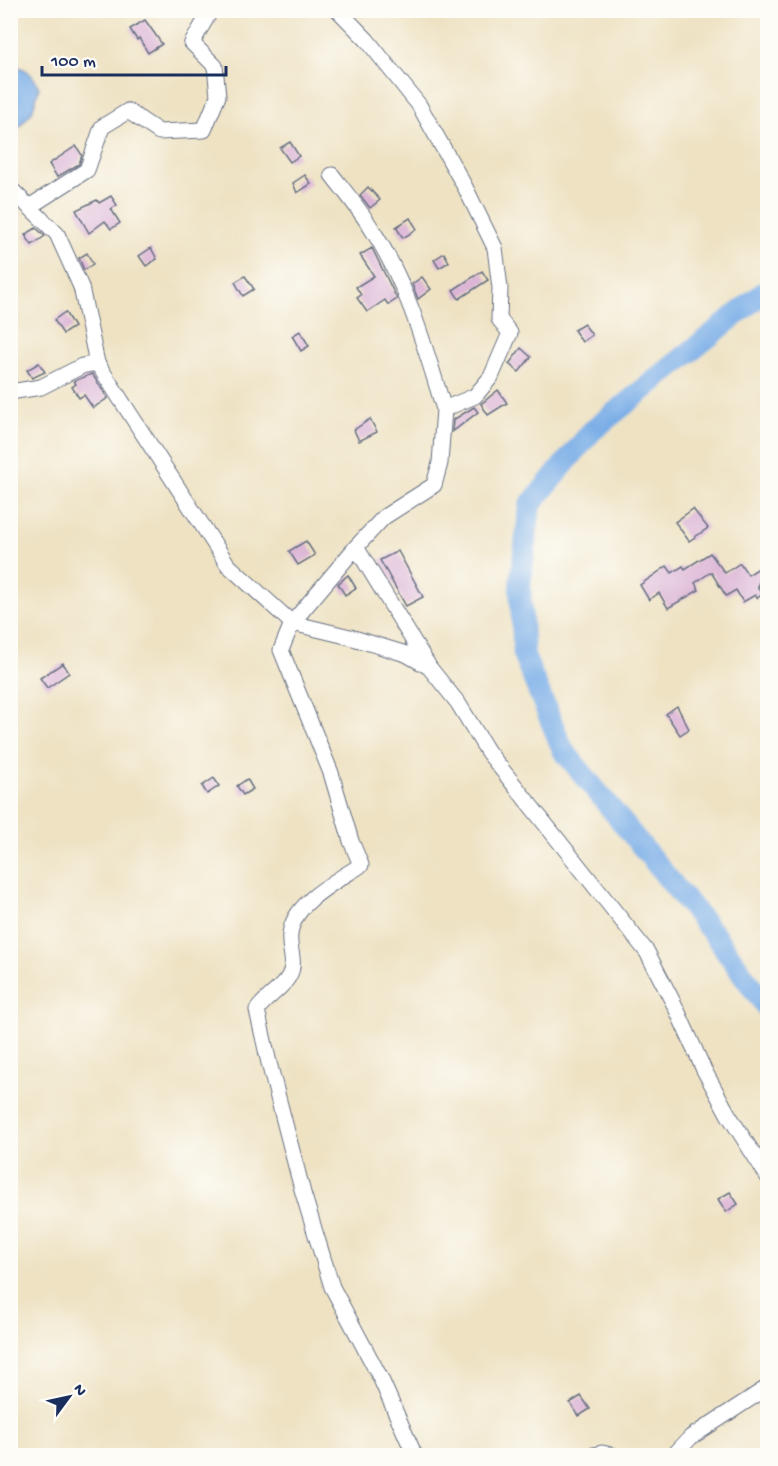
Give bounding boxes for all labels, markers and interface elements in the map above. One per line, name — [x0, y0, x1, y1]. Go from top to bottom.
scale bar — [42, 39, 226, 77]
text: 100 m — [50, 52, 96, 73]
north arrow — [39, 1367, 99, 1427]
text: N — [68, 1381, 90, 1401]

